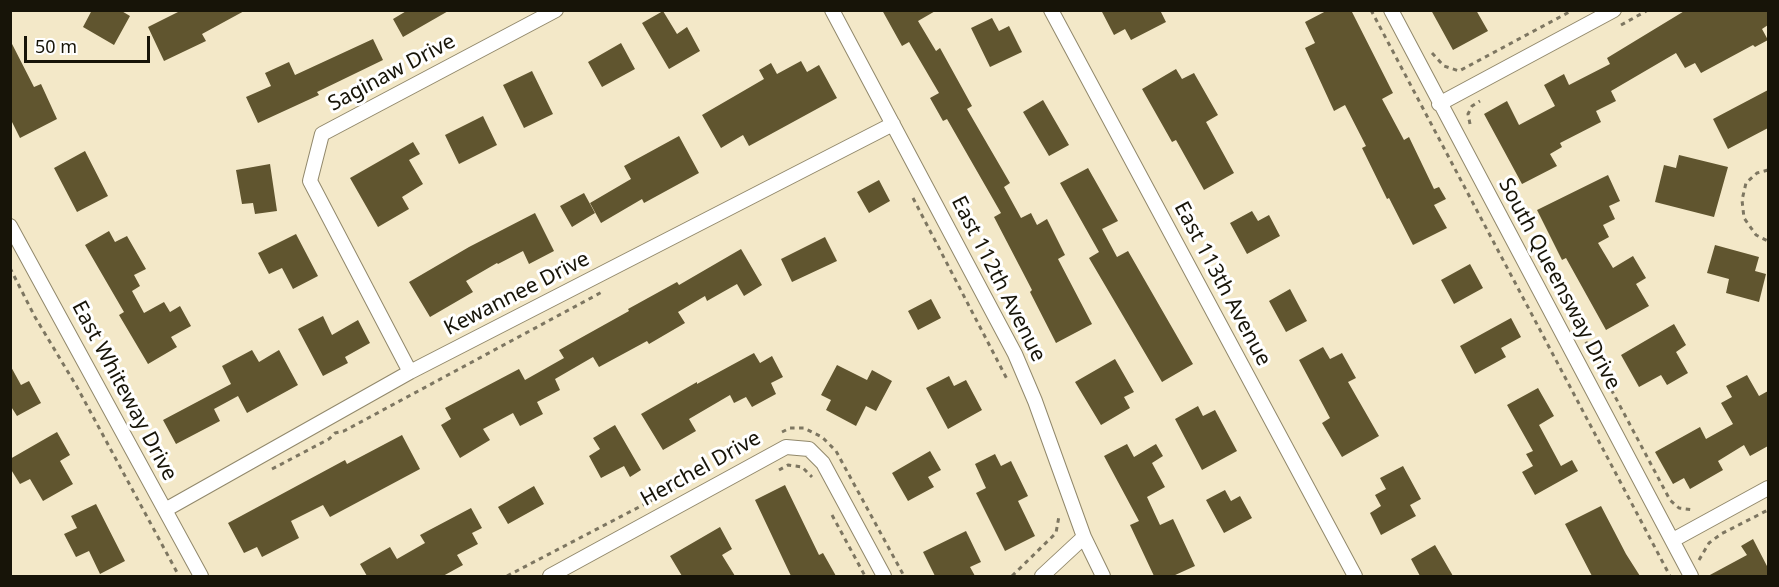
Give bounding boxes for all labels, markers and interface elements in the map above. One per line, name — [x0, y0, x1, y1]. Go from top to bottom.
scale bar — [27, 24, 153, 62]
street label: Saginaw Drive — [324, 29, 460, 117]
text: 50 m — [35, 34, 77, 58]
street label: South Queensway Drive — [1493, 174, 1625, 394]
street label: East 112th Avenue — [945, 192, 1051, 366]
street label: East 113th Avenue — [1168, 198, 1276, 370]
street label: Kewannee Drive — [440, 247, 594, 341]
street label: East Whiteway Drive — [66, 297, 182, 485]
street label: Herchel Drive — [637, 426, 765, 512]

